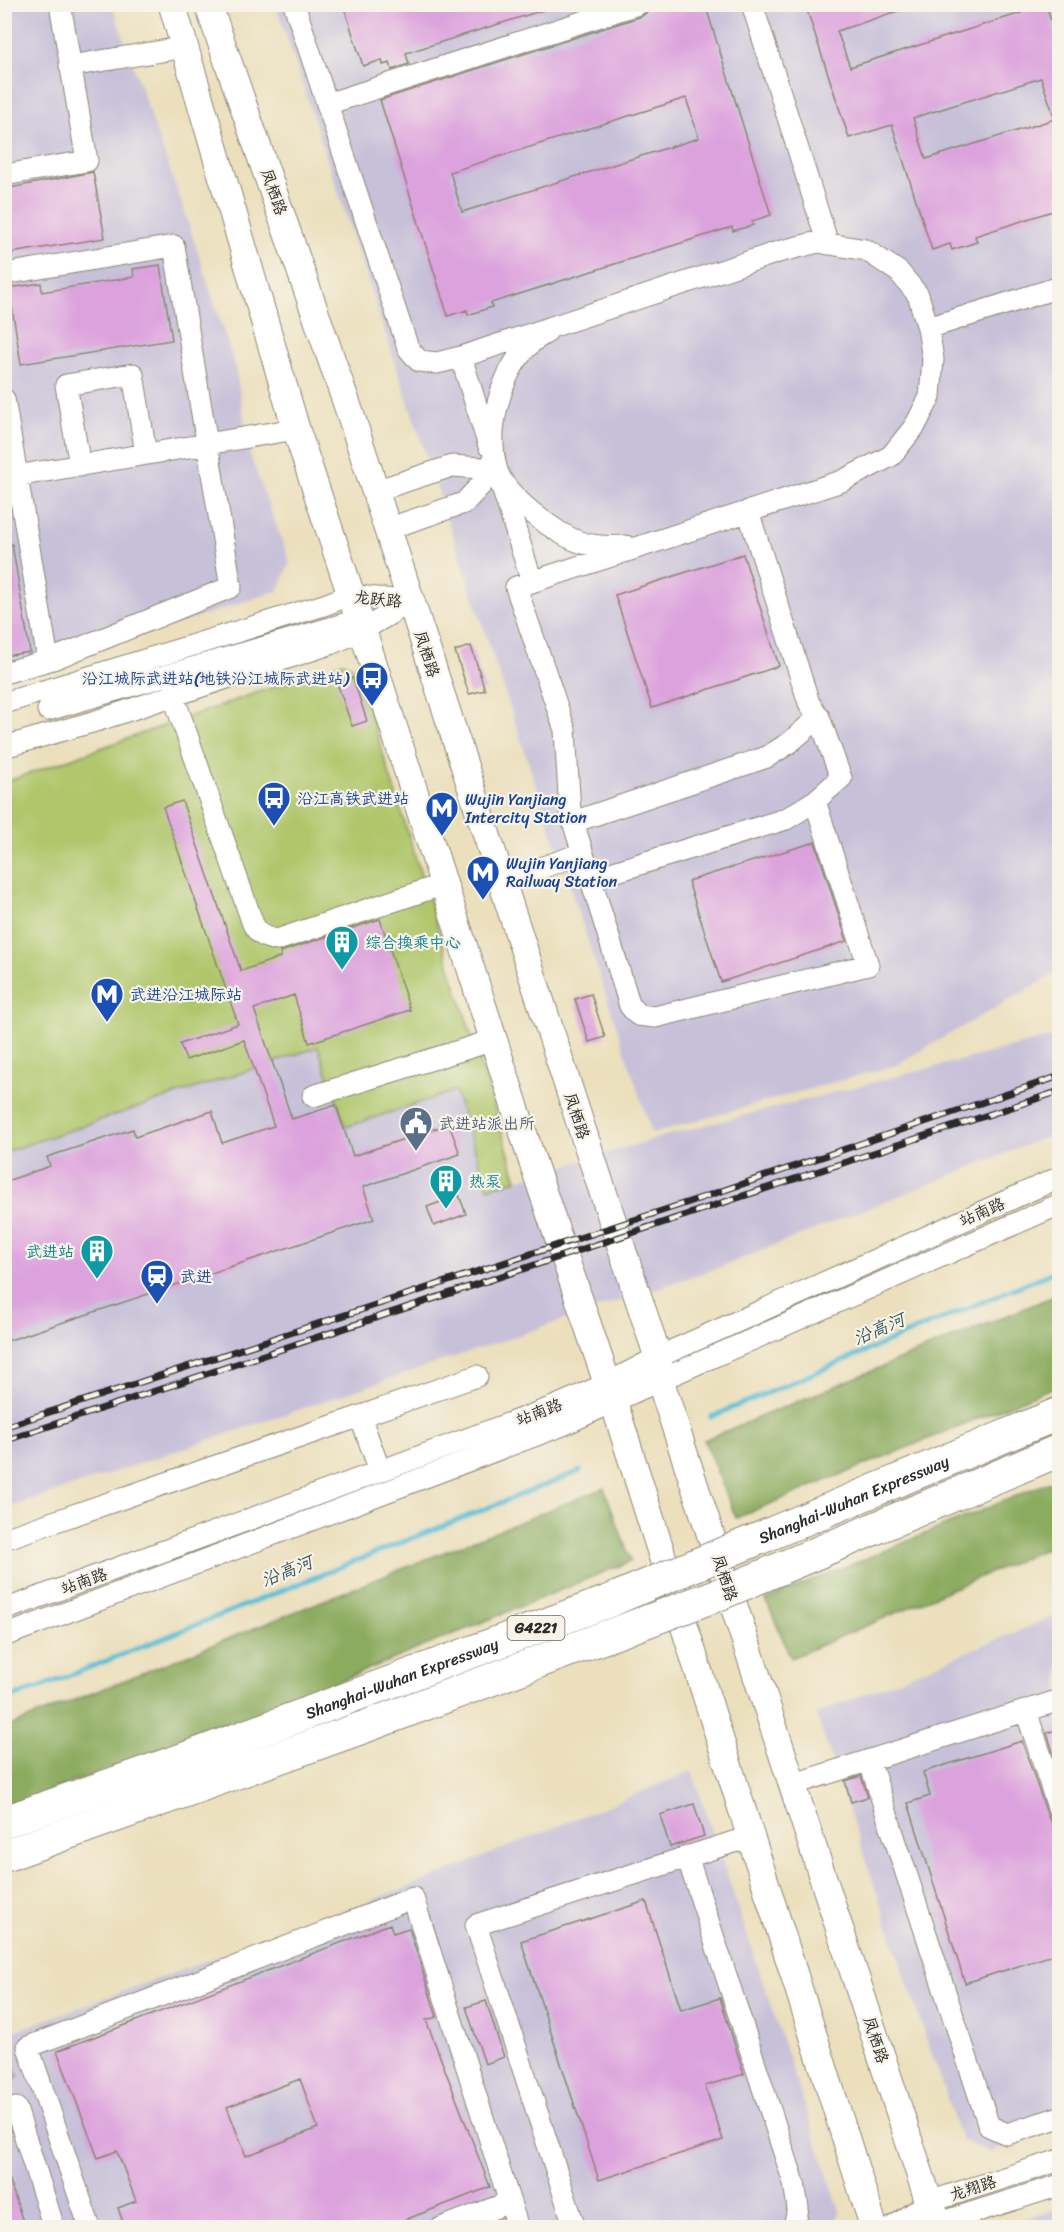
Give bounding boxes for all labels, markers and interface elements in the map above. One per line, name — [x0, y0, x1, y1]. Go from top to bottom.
street label: 凤栖路 — [252, 165, 296, 219]
street label: 龙跃路 — [353, 582, 403, 616]
street label: 凤栖路 — [406, 627, 448, 681]
bus stop icon: 沿江城际武进站(地铁沿江城际武进站) — [354, 660, 390, 707]
place label: 沿江城际武进站(地铁沿江城际武进站) — [82, 664, 350, 693]
bus stop icon: 沿江高铁武进站 — [256, 780, 292, 827]
place label: 沿江高铁武进站 — [297, 784, 409, 813]
place label: Wujin Yanjiang Intercity Station — [464, 785, 587, 832]
metro station icon: Wujin Yanjiang Intercity Station — [424, 790, 460, 837]
place label: Wujin Yanjiang Railway Station — [506, 849, 618, 896]
metro station icon: Wujin Yanjiang Railway Station — [465, 854, 501, 901]
building icon: 综合换乘中心 — [324, 924, 360, 971]
place label: 综合换乘中心 — [365, 928, 461, 957]
metro station icon: 武进沿江城际站 — [89, 976, 125, 1023]
place label: 武进沿江城际站 — [130, 980, 242, 1009]
street label: 凤栖路 — [556, 1089, 598, 1143]
public building icon: 武进站派出所 — [398, 1105, 434, 1152]
place label: 武进站派出所 — [439, 1109, 535, 1138]
building icon: 热泵 — [428, 1163, 464, 1210]
place label: 热泵 — [469, 1167, 501, 1196]
street label: 站南路 — [954, 1189, 1010, 1235]
building icon: 武进站 — [79, 1233, 115, 1280]
place label: 武进站 — [26, 1237, 74, 1266]
station icon: 武进 — [139, 1258, 175, 1305]
place label: 武进 — [180, 1262, 212, 1291]
water label: 沿高河 — [848, 1303, 913, 1354]
street label: 站南路 — [511, 1390, 567, 1434]
street label: Shanghai-Wuhan Expressway — [754, 1446, 954, 1552]
water label: 沿高河 — [256, 1545, 321, 1596]
street label: 凤栖路 — [704, 1551, 746, 1605]
street label: 站南路 — [56, 1559, 112, 1603]
road number: G4221 — [508, 1616, 564, 1640]
street label: Shanghai-Wuhan Expressway — [301, 1629, 503, 1727]
street label: 凤栖路 — [855, 2013, 897, 2067]
street label: 龙翔路 — [946, 2167, 1000, 2209]

